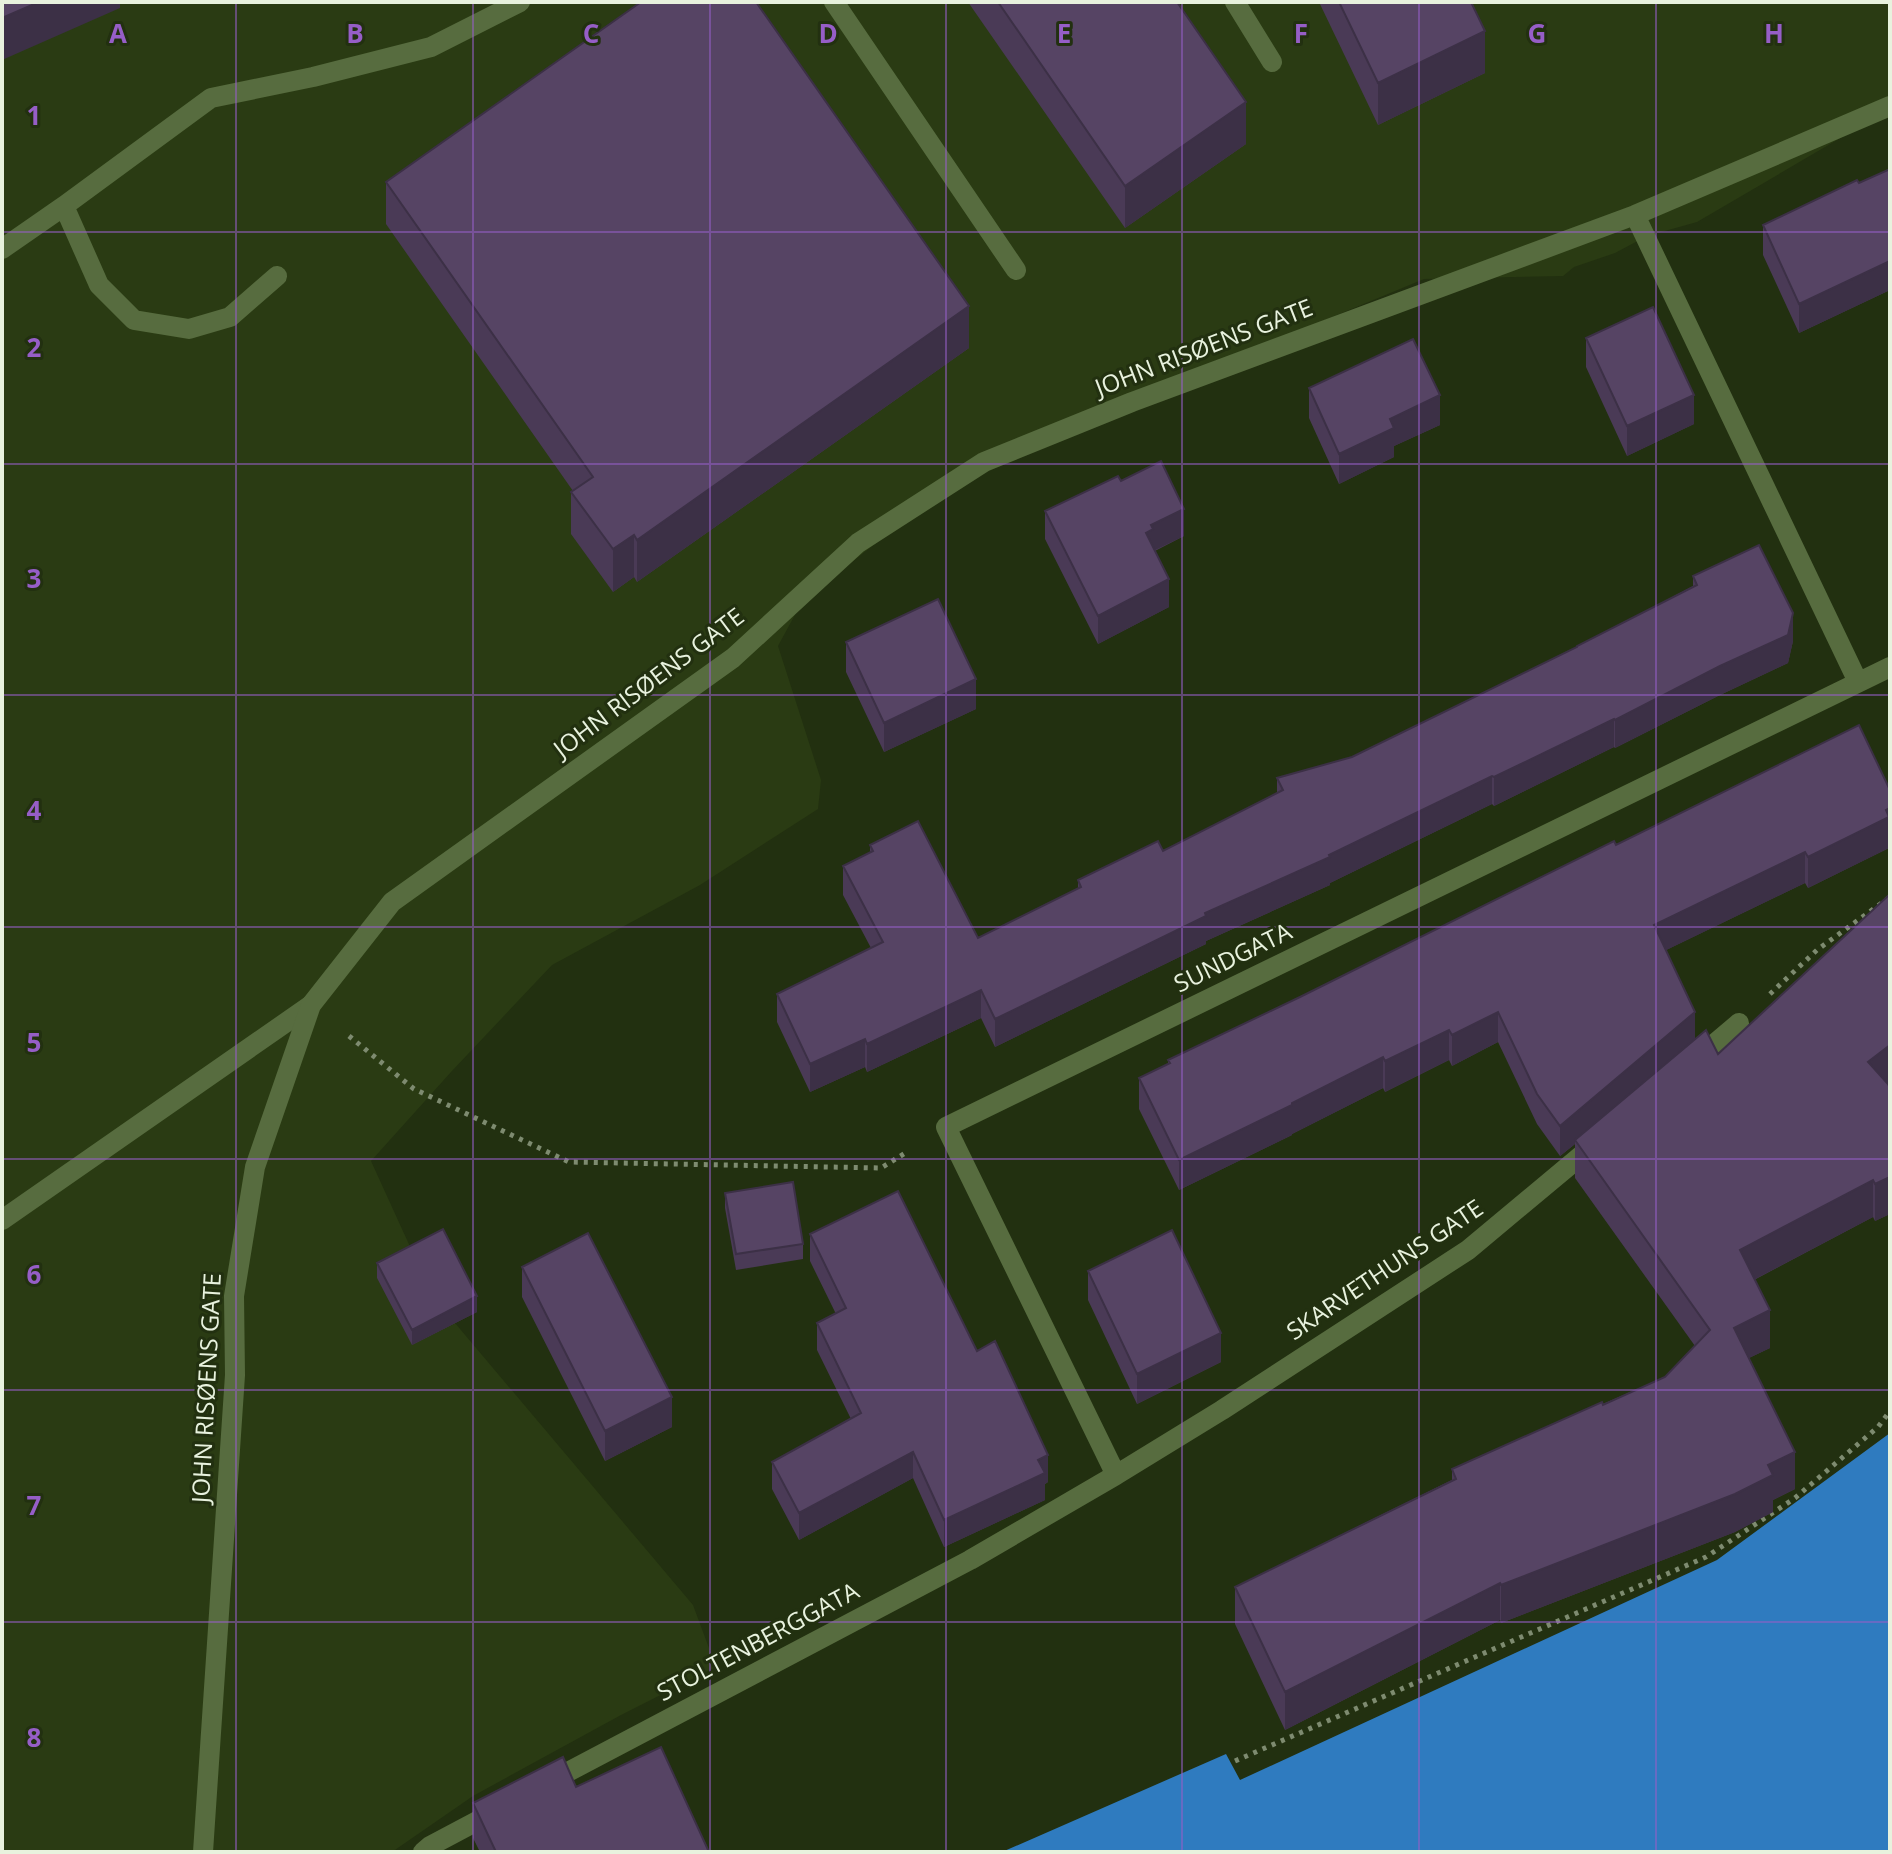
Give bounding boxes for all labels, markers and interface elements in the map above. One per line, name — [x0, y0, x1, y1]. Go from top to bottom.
text: A — [109, 15, 127, 51]
text: B — [346, 15, 364, 51]
text: C — [583, 15, 599, 51]
text: D — [818, 15, 838, 51]
text: E — [1057, 15, 1071, 51]
text: F — [1294, 15, 1308, 51]
text: G — [1528, 15, 1546, 51]
text: H — [1764, 15, 1784, 51]
text: 1 — [27, 97, 41, 133]
street label: JOHN RISØENS GATE — [1088, 290, 1317, 404]
text: 2 — [27, 329, 42, 365]
text: 3 — [27, 560, 41, 596]
street label: JOHN RISØENS GATE — [545, 599, 750, 766]
text: 4 — [27, 792, 42, 828]
street label: SUNDGATA — [1168, 914, 1297, 999]
text: 5 — [27, 1024, 41, 1060]
street label: SKARVETHUNS GATE — [1279, 1191, 1489, 1347]
text: 6 — [27, 1256, 42, 1292]
street label: JOHN RISØENS GATE — [183, 1272, 228, 1506]
text: 7 — [27, 1487, 42, 1523]
street label: STOLTENBERGGATA — [651, 1573, 865, 1708]
text: 8 — [27, 1719, 41, 1755]

